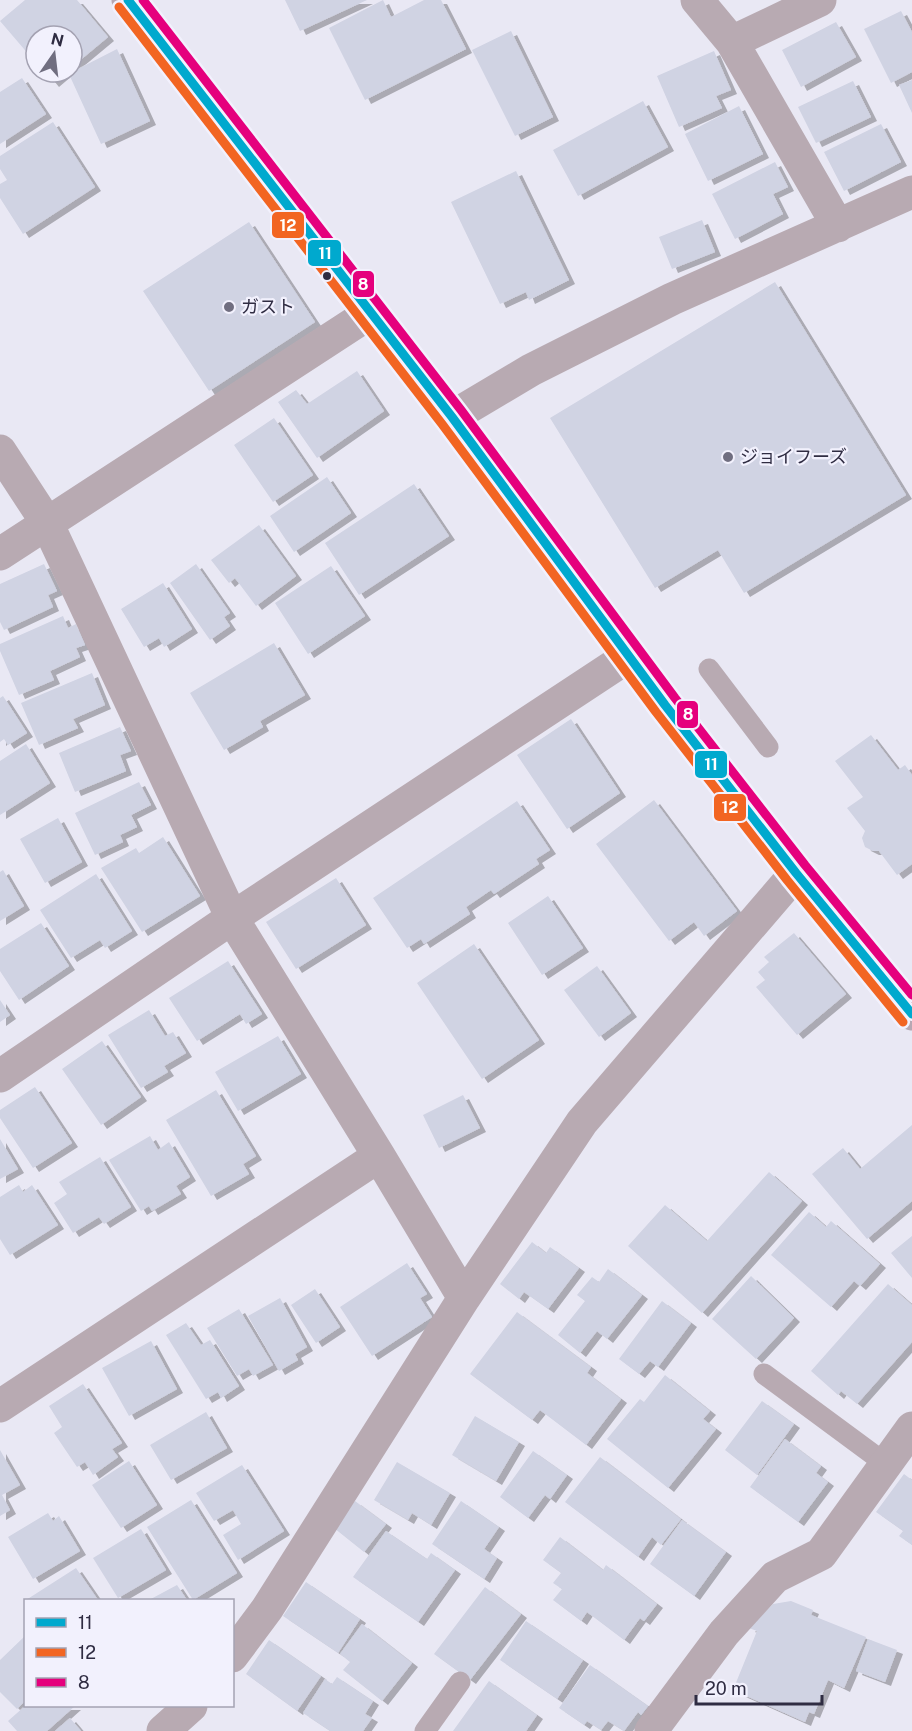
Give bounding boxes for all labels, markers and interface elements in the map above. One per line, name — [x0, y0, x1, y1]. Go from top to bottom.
north arrow — [24, 24, 84, 84]
text: N — [49, 29, 66, 51]
line badge: 12 — [271, 211, 305, 239]
text: 12 — [279, 216, 297, 235]
line badge: 11 — [307, 239, 342, 267]
text: 11 — [318, 244, 332, 263]
unlabelled marker — [321, 270, 333, 282]
line badge: 8 — [352, 270, 375, 298]
text: 8 — [358, 275, 369, 294]
place label: ガスト — [241, 296, 295, 317]
marker: ガスト — [222, 300, 236, 314]
place label: ジョイフーズ — [740, 446, 847, 467]
marker: ジョイフーズ — [721, 450, 735, 464]
line badge: 8 — [676, 700, 699, 729]
text: 8 — [683, 705, 694, 724]
line badge: 11 — [694, 750, 728, 779]
text: 11 — [704, 755, 718, 774]
line badge: 12 — [713, 793, 747, 822]
text: 12 — [721, 798, 739, 817]
legend — [24, 1599, 234, 1707]
text: 11 — [78, 1612, 93, 1633]
text: 12 — [78, 1642, 96, 1663]
scale bar — [696, 1668, 822, 1706]
text: 8 — [78, 1672, 90, 1693]
text: 20 m — [705, 1678, 747, 1699]

